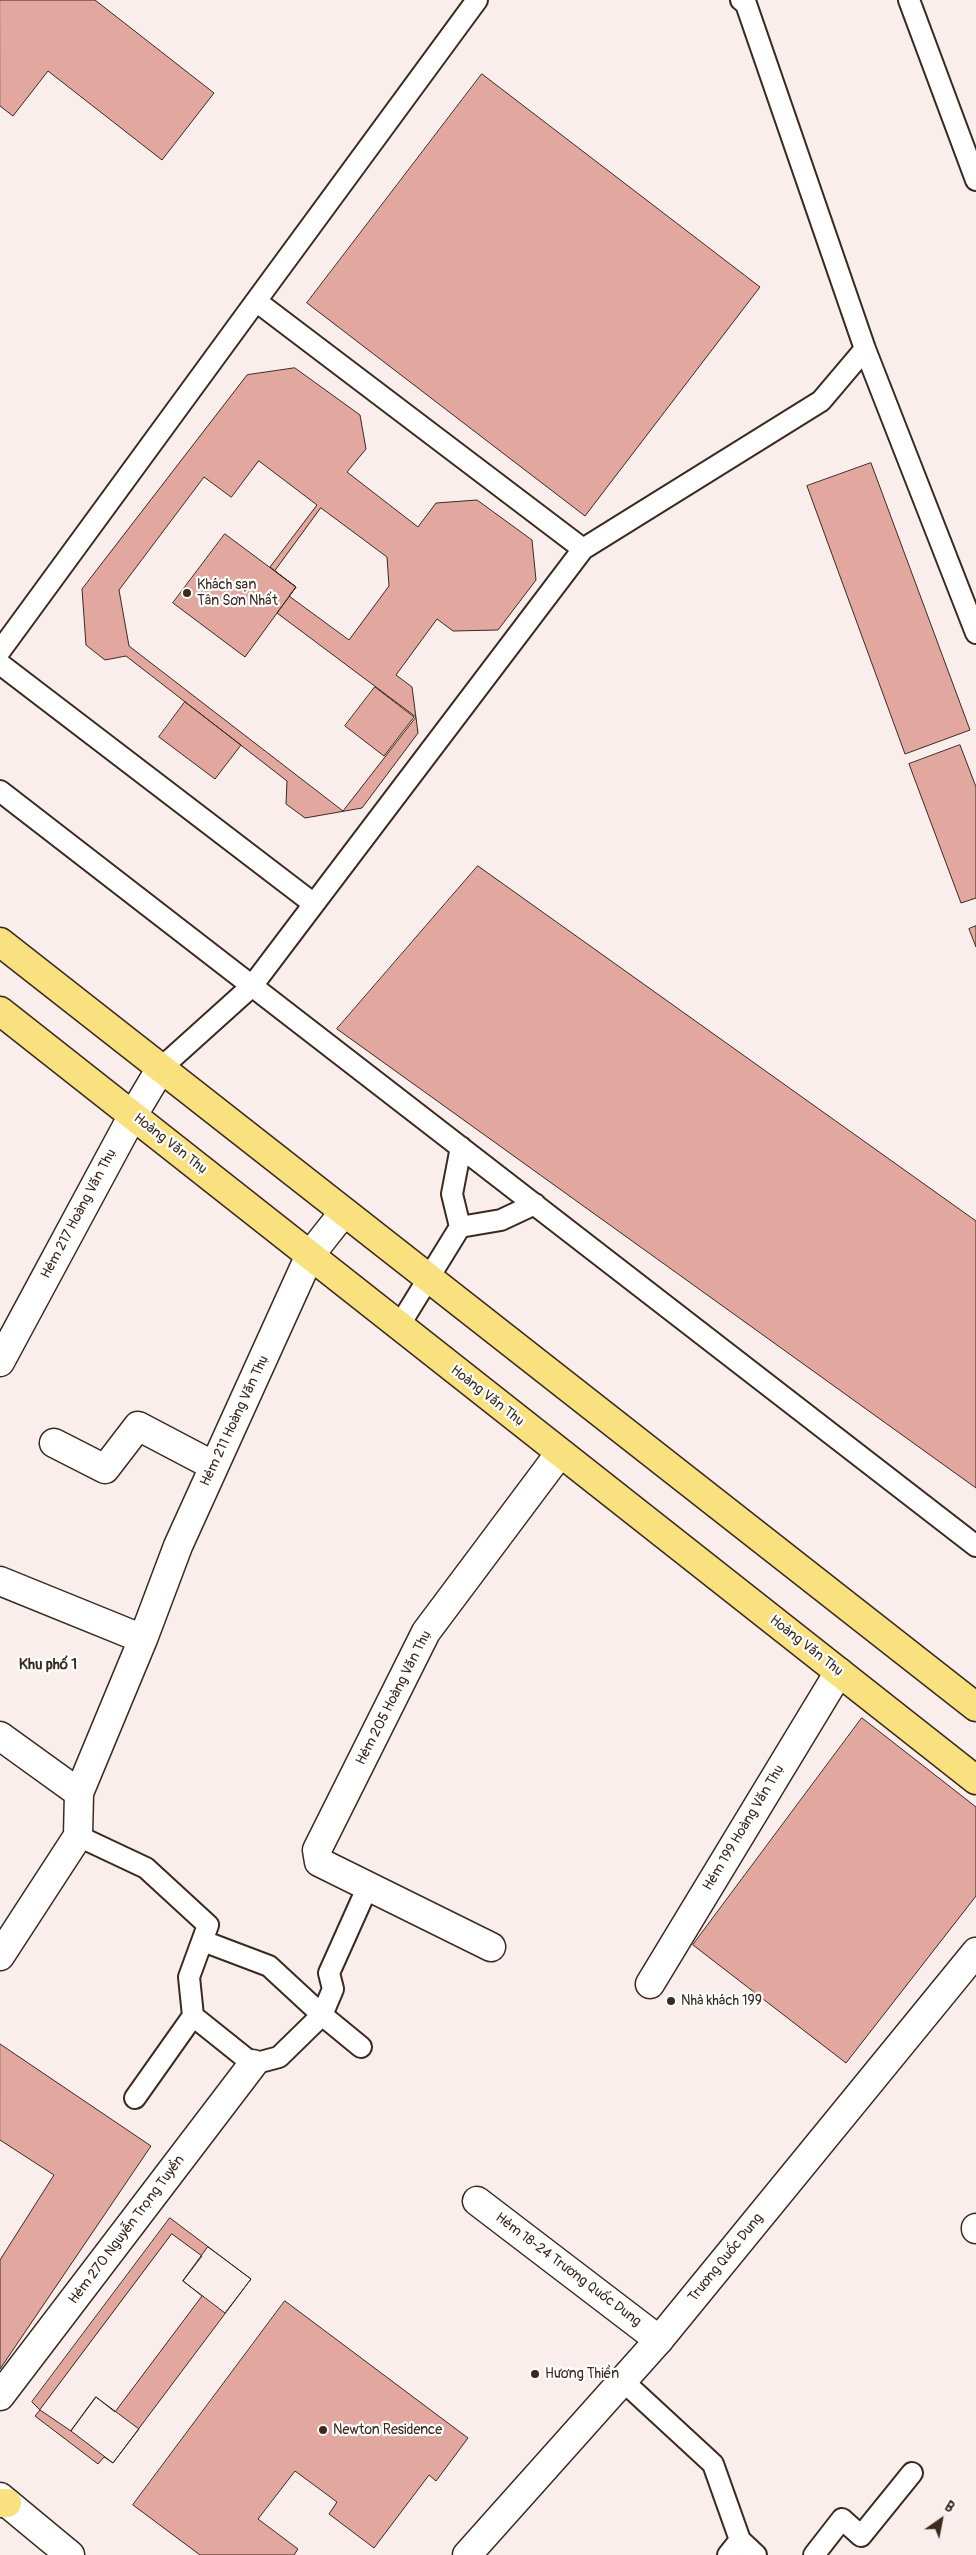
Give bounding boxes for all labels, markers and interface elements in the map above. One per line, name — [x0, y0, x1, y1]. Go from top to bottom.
place label: Khách sạn Tân Sơn Nhất — [197, 577, 278, 610]
marker: Khách sạn Tân Sơn Nhất — [181, 587, 193, 599]
street label: Hoàng Văn Thụ — [130, 1110, 210, 1178]
street label: Hẻm 217 Hoàng Văn Thụ — [38, 1146, 120, 1282]
street label: Hẻm 211 Hoàng Văn Thụ — [197, 1353, 273, 1489]
street label: Hoàng Văn Thụ — [447, 1362, 527, 1430]
street label: Hoàng Văn Thụ — [766, 1612, 846, 1680]
street label: Hẻm 205 Hoàng Văn Thụ — [353, 1628, 435, 1768]
district label: Khu phố 1 — [19, 1656, 77, 1674]
street label: Hẻm 199 Hoàng Văn Thụ — [700, 1762, 788, 1894]
place label: Nhà khách 199 — [681, 1993, 762, 2009]
marker: Nhà khách 199 — [665, 1995, 677, 2007]
street label: Hẻm 270 Nguyễn Trọng Tuyển — [66, 2152, 188, 2308]
street label: Hẻm 18-24 Trương Quốc Dung — [492, 2210, 644, 2330]
street label: Trương Quốc Dung — [685, 2210, 767, 2306]
place label: Hương Thiền — [545, 2366, 619, 2382]
marker: Hương Thiền — [529, 2368, 541, 2380]
place label: Newton Residence — [333, 2422, 442, 2438]
marker: Newton Residence — [317, 2424, 329, 2436]
north arrow — [916, 2495, 966, 2545]
text: B — [941, 2498, 957, 2516]

